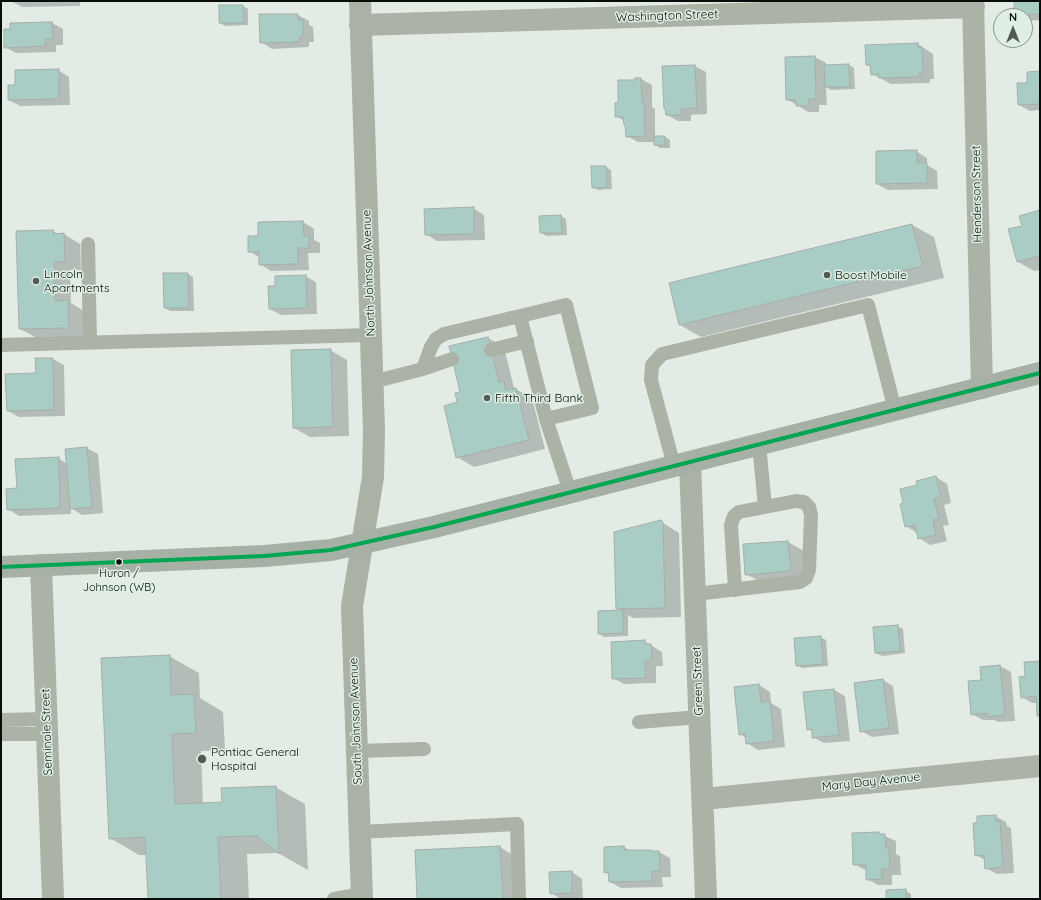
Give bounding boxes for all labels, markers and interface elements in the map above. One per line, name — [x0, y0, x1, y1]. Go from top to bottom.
street label: Washington Street — [616, 7, 718, 25]
north arrow — [993, 8, 1033, 48]
text: N — [1009, 10, 1017, 24]
street label: Henderson Street — [969, 145, 985, 243]
street label: North Johnson Avenue — [360, 209, 378, 337]
place label: Lincoln Apartments — [44, 267, 110, 295]
place label: Boost Mobile — [835, 268, 907, 282]
marker: Boost Mobile — [822, 270, 832, 280]
marker: Lincoln Apartments — [31, 276, 41, 286]
place label: Fifth Third Bank — [495, 391, 583, 405]
marker: Fifth Third Bank — [482, 393, 492, 403]
marker: Huron / Johnson (WB) — [114, 557, 124, 567]
place label: Huron / Johnson (WB) — [83, 567, 155, 593]
street label: Green Street — [690, 646, 706, 716]
street label: South Johnson Avenue — [347, 657, 365, 785]
street label: Seminole Street — [38, 688, 56, 776]
place label: Pontiac General Hospital — [211, 745, 299, 773]
marker: Pontiac General Hospital — [196, 753, 208, 765]
street label: Mary Day Avenue — [821, 770, 921, 794]

